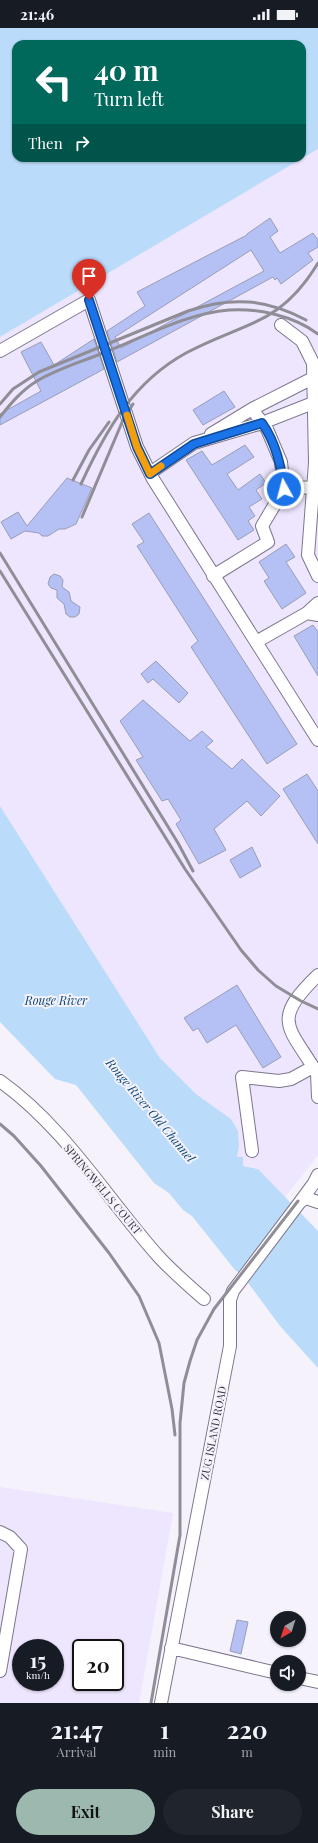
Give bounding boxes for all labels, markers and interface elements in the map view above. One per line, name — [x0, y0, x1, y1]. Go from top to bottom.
text: 21:46 — [20, 4, 54, 24]
text: 40 m — [94, 51, 159, 88]
icon: left — [28, 56, 80, 108]
text: Turn left — [94, 87, 164, 111]
icon: right — [71, 132, 93, 154]
text: Then — [28, 133, 63, 153]
pin — [72, 259, 106, 300]
icon: arrive — [78, 265, 100, 287]
position arrow — [263, 468, 305, 510]
water label: Rouge River — [24, 992, 88, 1008]
water label: Rouge River Old Channel — [102, 1054, 199, 1166]
street label: SPRINGWELLS COURT — [61, 1141, 145, 1238]
street label: ZUG ISLAND ROAD — [197, 1385, 229, 1481]
north arrow — [270, 1611, 306, 1647]
map controls — [270, 1611, 306, 1691]
speed limit sign: 20 — [72, 1639, 124, 1691]
text: 15 — [30, 1646, 46, 1673]
button: sound — [270, 1655, 306, 1691]
text: km/h — [26, 1668, 50, 1682]
text: 21:47 — [51, 1713, 103, 1745]
text: 1 — [160, 1713, 169, 1745]
text: 220 — [227, 1713, 267, 1745]
text: Arrival — [57, 1743, 97, 1760]
text: min — [153, 1743, 176, 1760]
text: m — [241, 1743, 253, 1760]
button: Exit — [16, 1789, 155, 1835]
button: Share — [163, 1789, 302, 1835]

